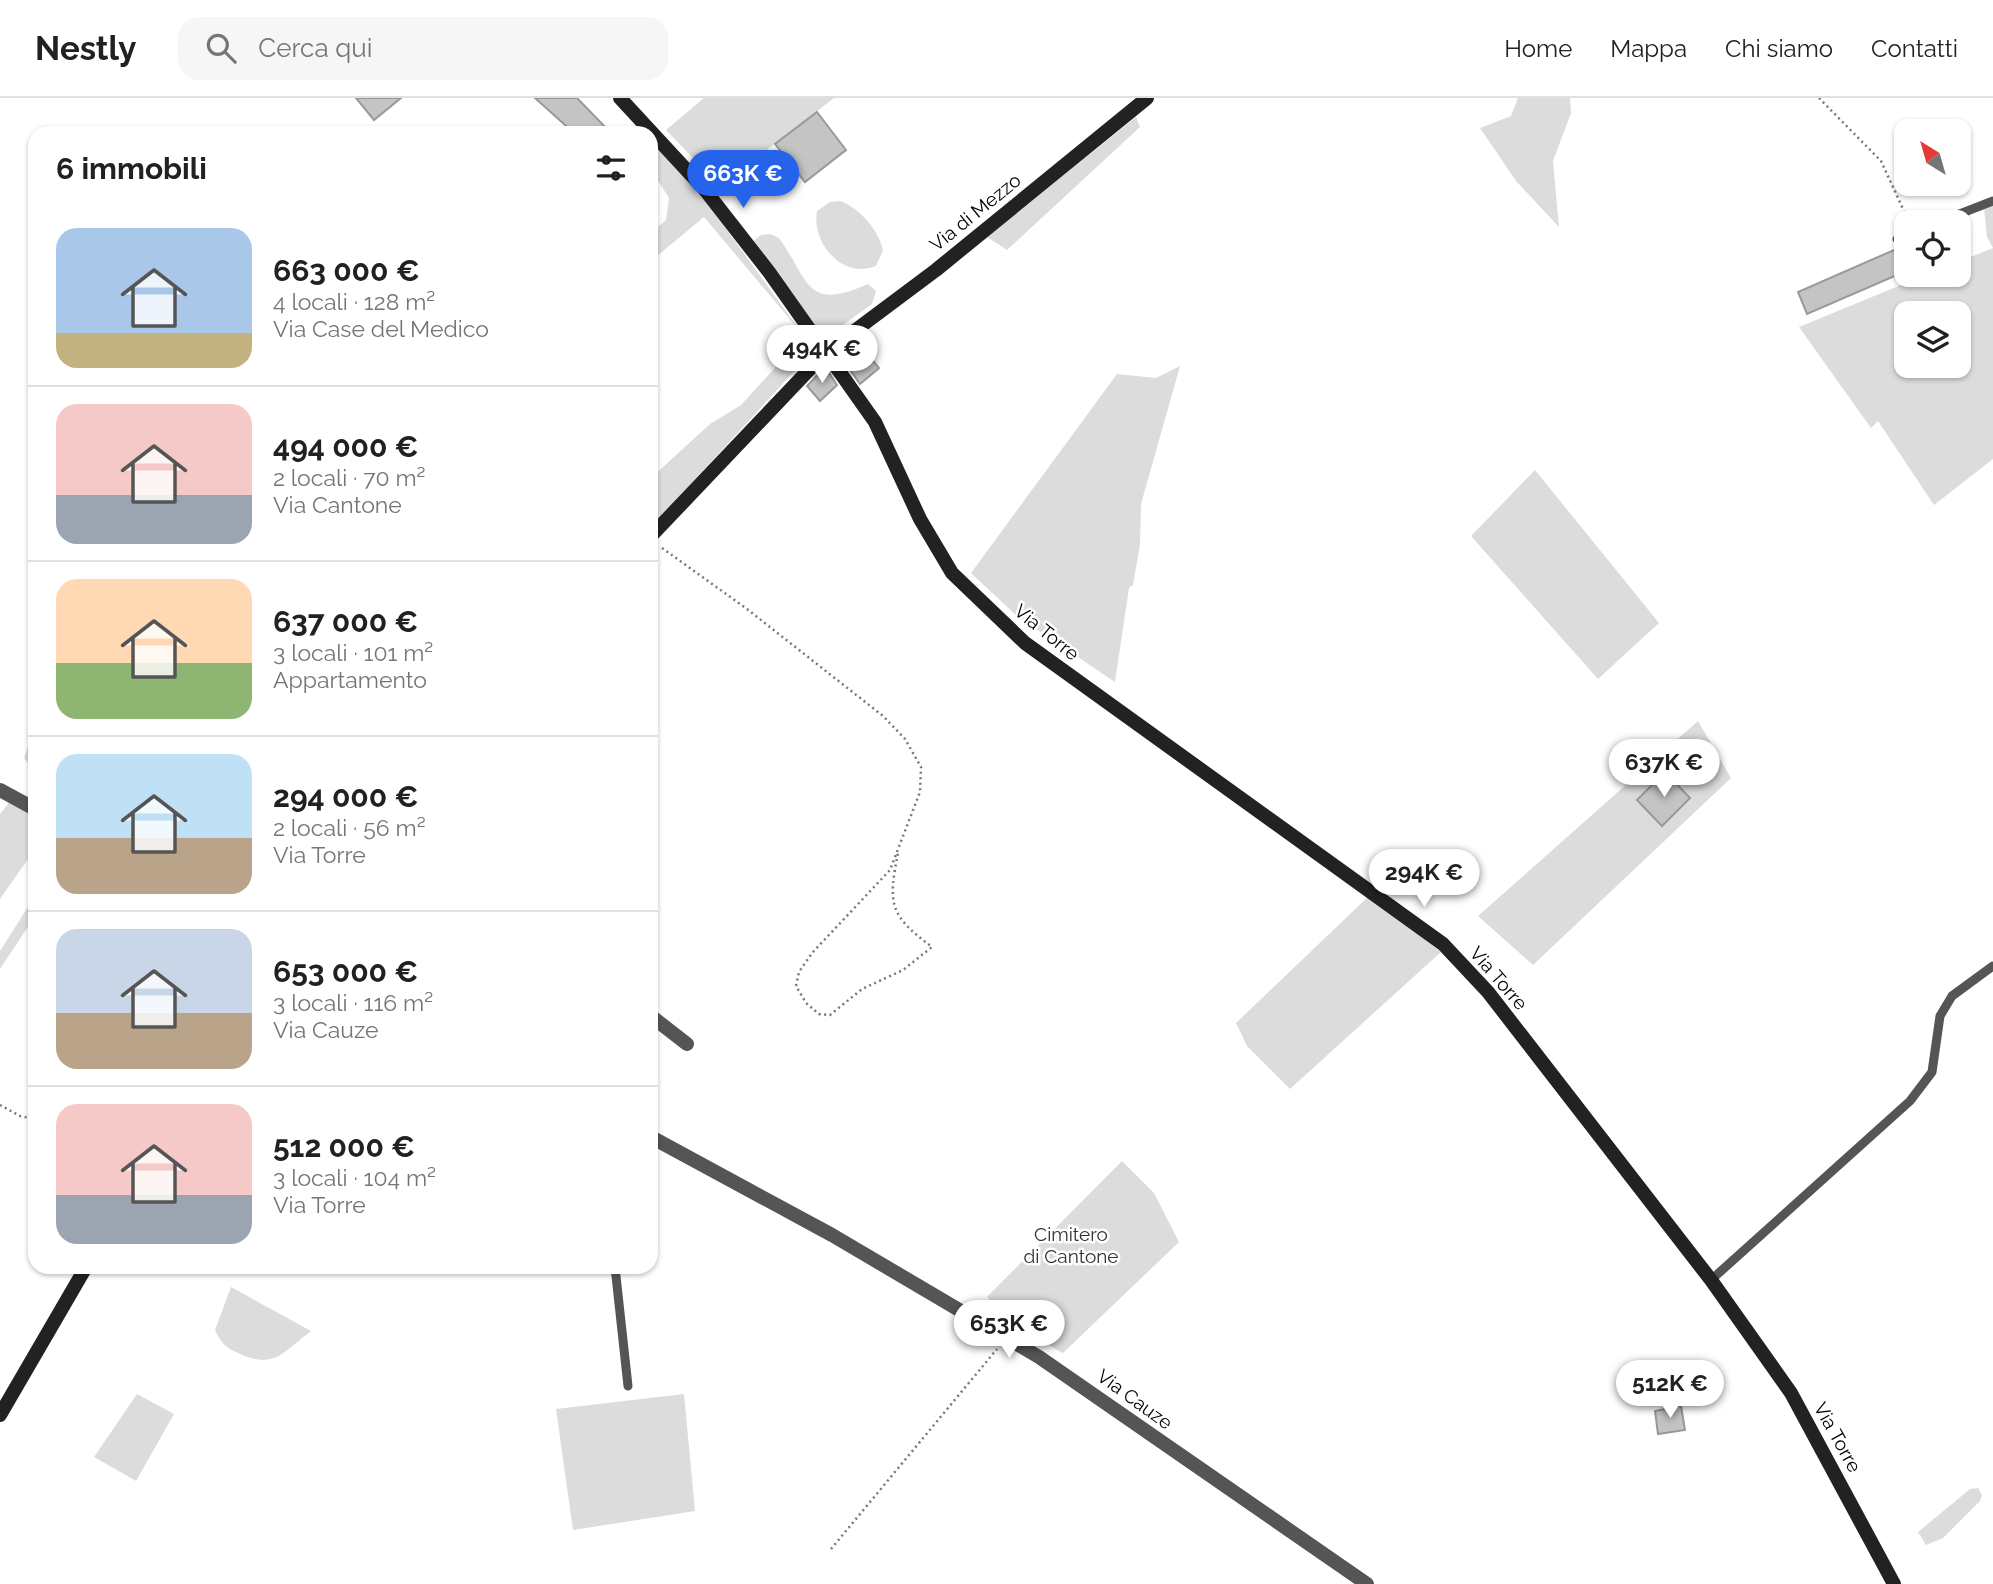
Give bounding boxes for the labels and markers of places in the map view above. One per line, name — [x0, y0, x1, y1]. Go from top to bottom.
pin: 663K € — [686, 150, 800, 210]
pin: 494K € — [765, 326, 879, 385]
pin: 637K € — [1607, 740, 1721, 799]
pin: 294K € — [1367, 850, 1481, 909]
pin: 653K € — [952, 1300, 1066, 1360]
pin: 512K € — [1613, 1360, 1727, 1420]

